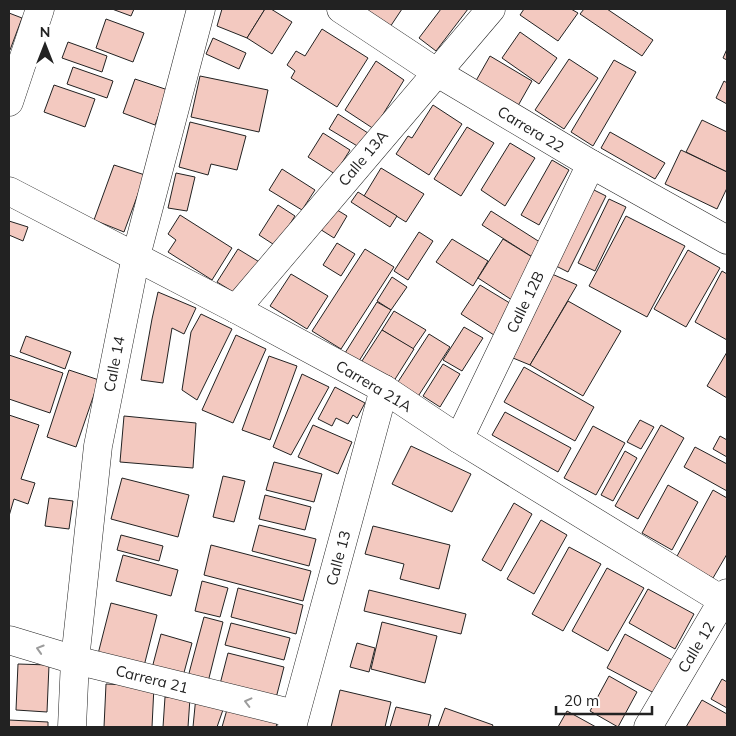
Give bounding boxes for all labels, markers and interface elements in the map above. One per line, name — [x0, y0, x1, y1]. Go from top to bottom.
north arrow — [20, 20, 70, 70]
text: N — [40, 23, 50, 41]
street label: Carrera 22 — [494, 102, 568, 156]
street label: Calle 13A — [334, 126, 392, 190]
street label: Calle 12B — [502, 268, 548, 336]
street label: Calle 14 — [99, 335, 129, 393]
street label: Carrera 21A — [333, 356, 415, 416]
street label: Calle 13 — [322, 528, 354, 588]
street label: Calle 12 — [673, 618, 719, 676]
one-way arrow — [36, 645, 44, 655]
street label: Carrera 21 — [114, 661, 190, 697]
scale bar — [556, 684, 652, 716]
text: 20 m — [564, 691, 599, 710]
one-way arrow — [243, 697, 252, 708]

